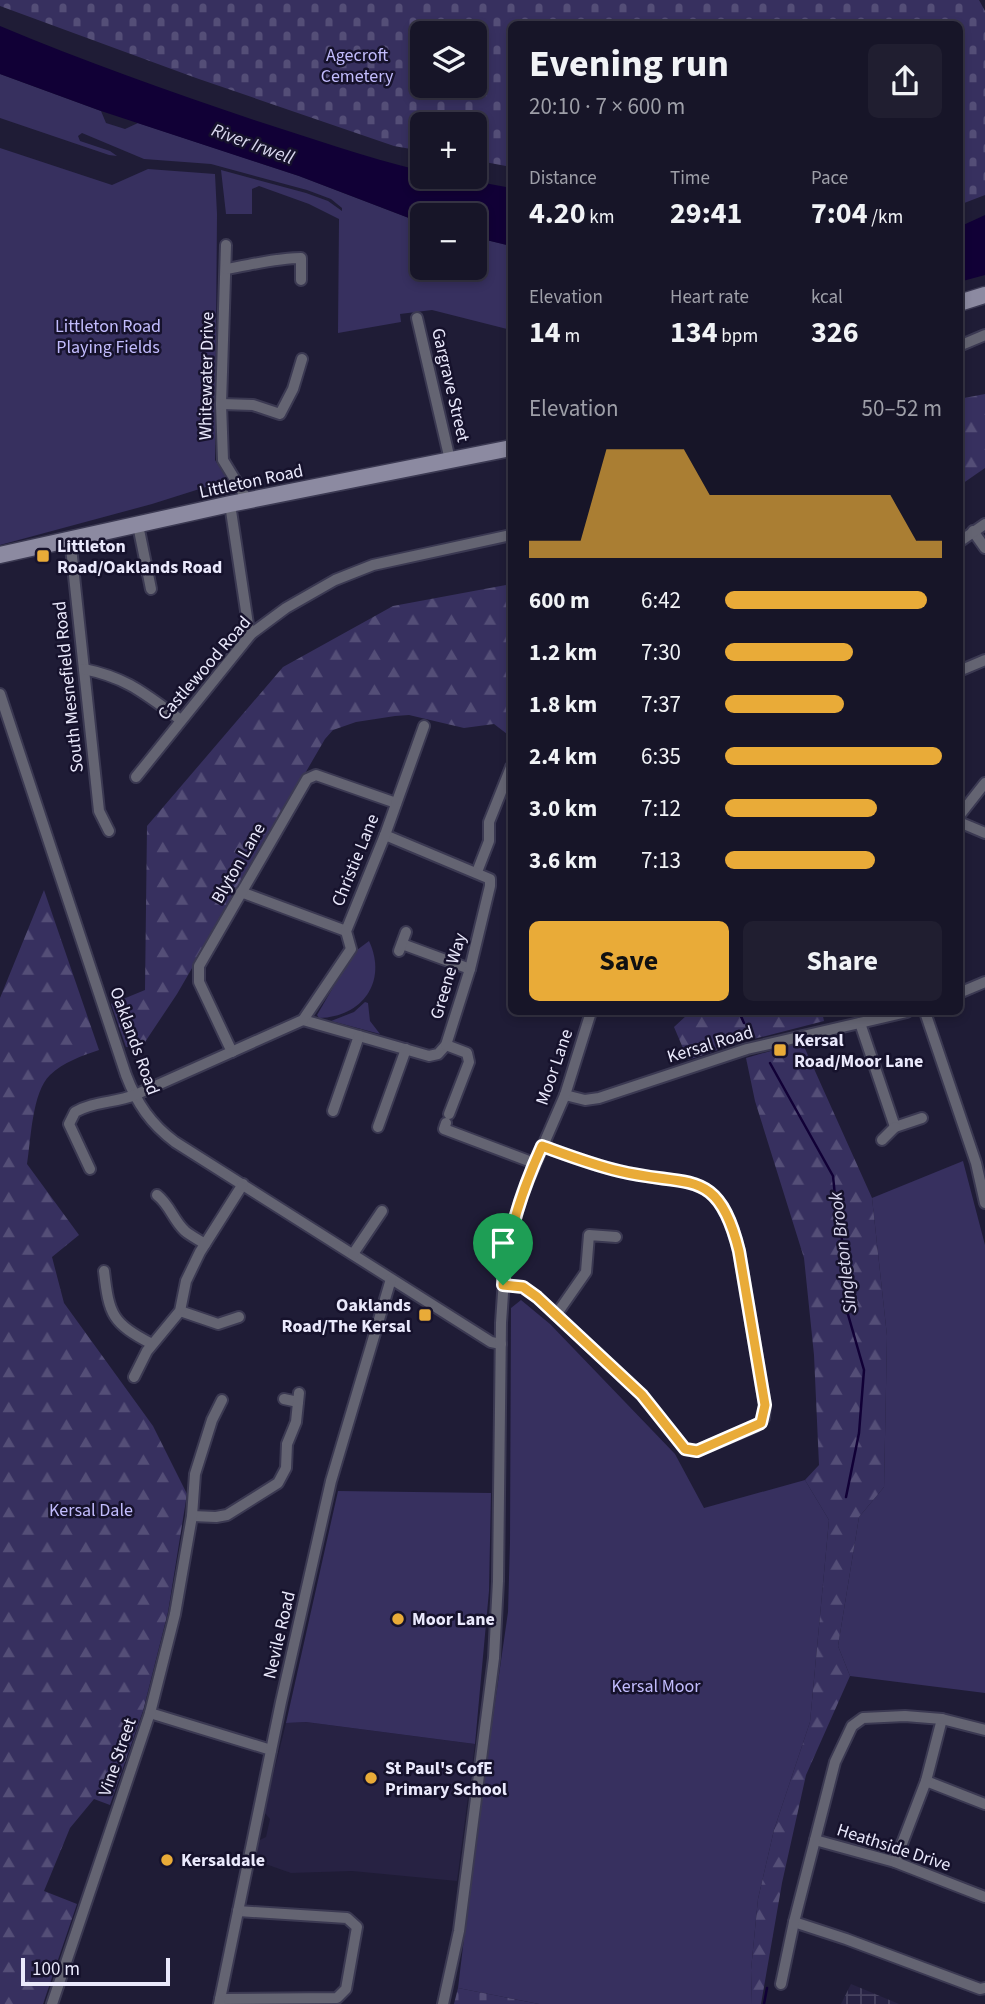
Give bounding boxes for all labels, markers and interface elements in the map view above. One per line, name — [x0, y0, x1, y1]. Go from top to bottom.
map controls — [410, 21, 487, 280]
button: layers — [410, 21, 487, 98]
text: Evening run — [529, 37, 729, 91]
park label: Agecroft Cemetery — [321, 43, 394, 89]
button: share — [868, 44, 942, 118]
text: 20:10 · 7 × 600 m — [529, 90, 685, 123]
button: + — [410, 112, 487, 189]
water label: River Irwell — [207, 117, 298, 172]
text: Distance — [529, 165, 597, 192]
text: Time — [670, 165, 710, 192]
text: Pace — [811, 165, 848, 192]
text: 4.20 — [529, 192, 586, 235]
text: 29:41 — [670, 192, 742, 235]
text: 7:04 — [811, 192, 868, 235]
button: − — [410, 203, 487, 280]
text: km — [586, 204, 615, 231]
text: /km — [868, 204, 903, 231]
text: Elevation — [529, 284, 603, 311]
text: Heart rate — [670, 284, 749, 311]
text: kcal — [811, 284, 843, 311]
text: 14 — [529, 311, 561, 354]
text: 134 — [670, 311, 718, 354]
text: 326 — [811, 311, 859, 354]
street label: Whitewater Drive — [193, 312, 220, 440]
park label: Littleton Road Playing Fields — [55, 314, 161, 360]
text: m — [561, 323, 580, 350]
text: bpm — [718, 323, 758, 350]
street label: Gargrave Street — [425, 326, 476, 445]
text: Elevation — [529, 392, 619, 425]
text: 50–52 m — [862, 392, 942, 425]
street label: Littleton Road — [197, 458, 306, 505]
place label: Littleton Road/Oaklands Road — [57, 534, 222, 580]
marker: Littleton Road/Oaklands Road — [35, 548, 51, 564]
text: 600 m — [529, 584, 590, 617]
text: 6:42 — [641, 584, 681, 617]
street label: South Mesnefield Road — [47, 600, 90, 774]
street label: Castlewood Road — [152, 611, 257, 726]
text: 1.2 km — [529, 636, 597, 669]
text: 7:30 — [641, 636, 681, 669]
text: 1.8 km — [529, 688, 597, 721]
text: 7:37 — [641, 688, 681, 721]
text: 2.4 km — [529, 740, 597, 773]
text: 6:35 — [641, 740, 681, 773]
text: 3.0 km — [529, 792, 597, 825]
text: 7:12 — [641, 792, 681, 825]
street label: Christie Lane — [326, 810, 385, 910]
street label: Blyton Lane — [205, 818, 272, 908]
text: 3.6 km — [529, 844, 597, 877]
text: 7:13 — [641, 844, 681, 877]
button: Save — [529, 921, 729, 1001]
button: Share — [743, 921, 942, 1001]
street label: Greene Way — [424, 929, 473, 1022]
street label: Oaklands Road — [103, 984, 166, 1099]
street label: Kersal Road — [664, 1020, 756, 1069]
street label: Moor Lane — [530, 1026, 579, 1109]
place label: Kersal Road/Moor Lane — [794, 1028, 923, 1074]
marker: Kersal Road/Moor Lane — [772, 1042, 788, 1058]
water label: Singleton Brook — [822, 1189, 864, 1315]
pin — [473, 1213, 533, 1285]
icon: arrive — [484, 1224, 522, 1262]
place label: Oaklands Road/The Kersal — [282, 1293, 411, 1339]
marker: Oaklands Road/The Kersal — [417, 1307, 433, 1323]
park label: Kersal Dale — [49, 1498, 133, 1523]
street label: Nevile Road — [257, 1589, 302, 1681]
place label: Moor Lane — [412, 1607, 495, 1632]
marker: Moor Lane — [390, 1611, 406, 1627]
park label: Kersal Moor — [611, 1674, 701, 1699]
street label: Vine Street — [92, 1715, 143, 1800]
place label: St Paul's CofE Primary School — [385, 1756, 507, 1802]
marker: St Paul's CofE Primary School — [363, 1770, 379, 1786]
street label: Heathside Drive — [834, 1817, 954, 1878]
place label: Kersaldale — [181, 1848, 265, 1873]
marker: Kersaldale — [159, 1852, 175, 1868]
scale bar — [21, 1955, 170, 1987]
text: 100 m — [32, 1956, 80, 1983]

